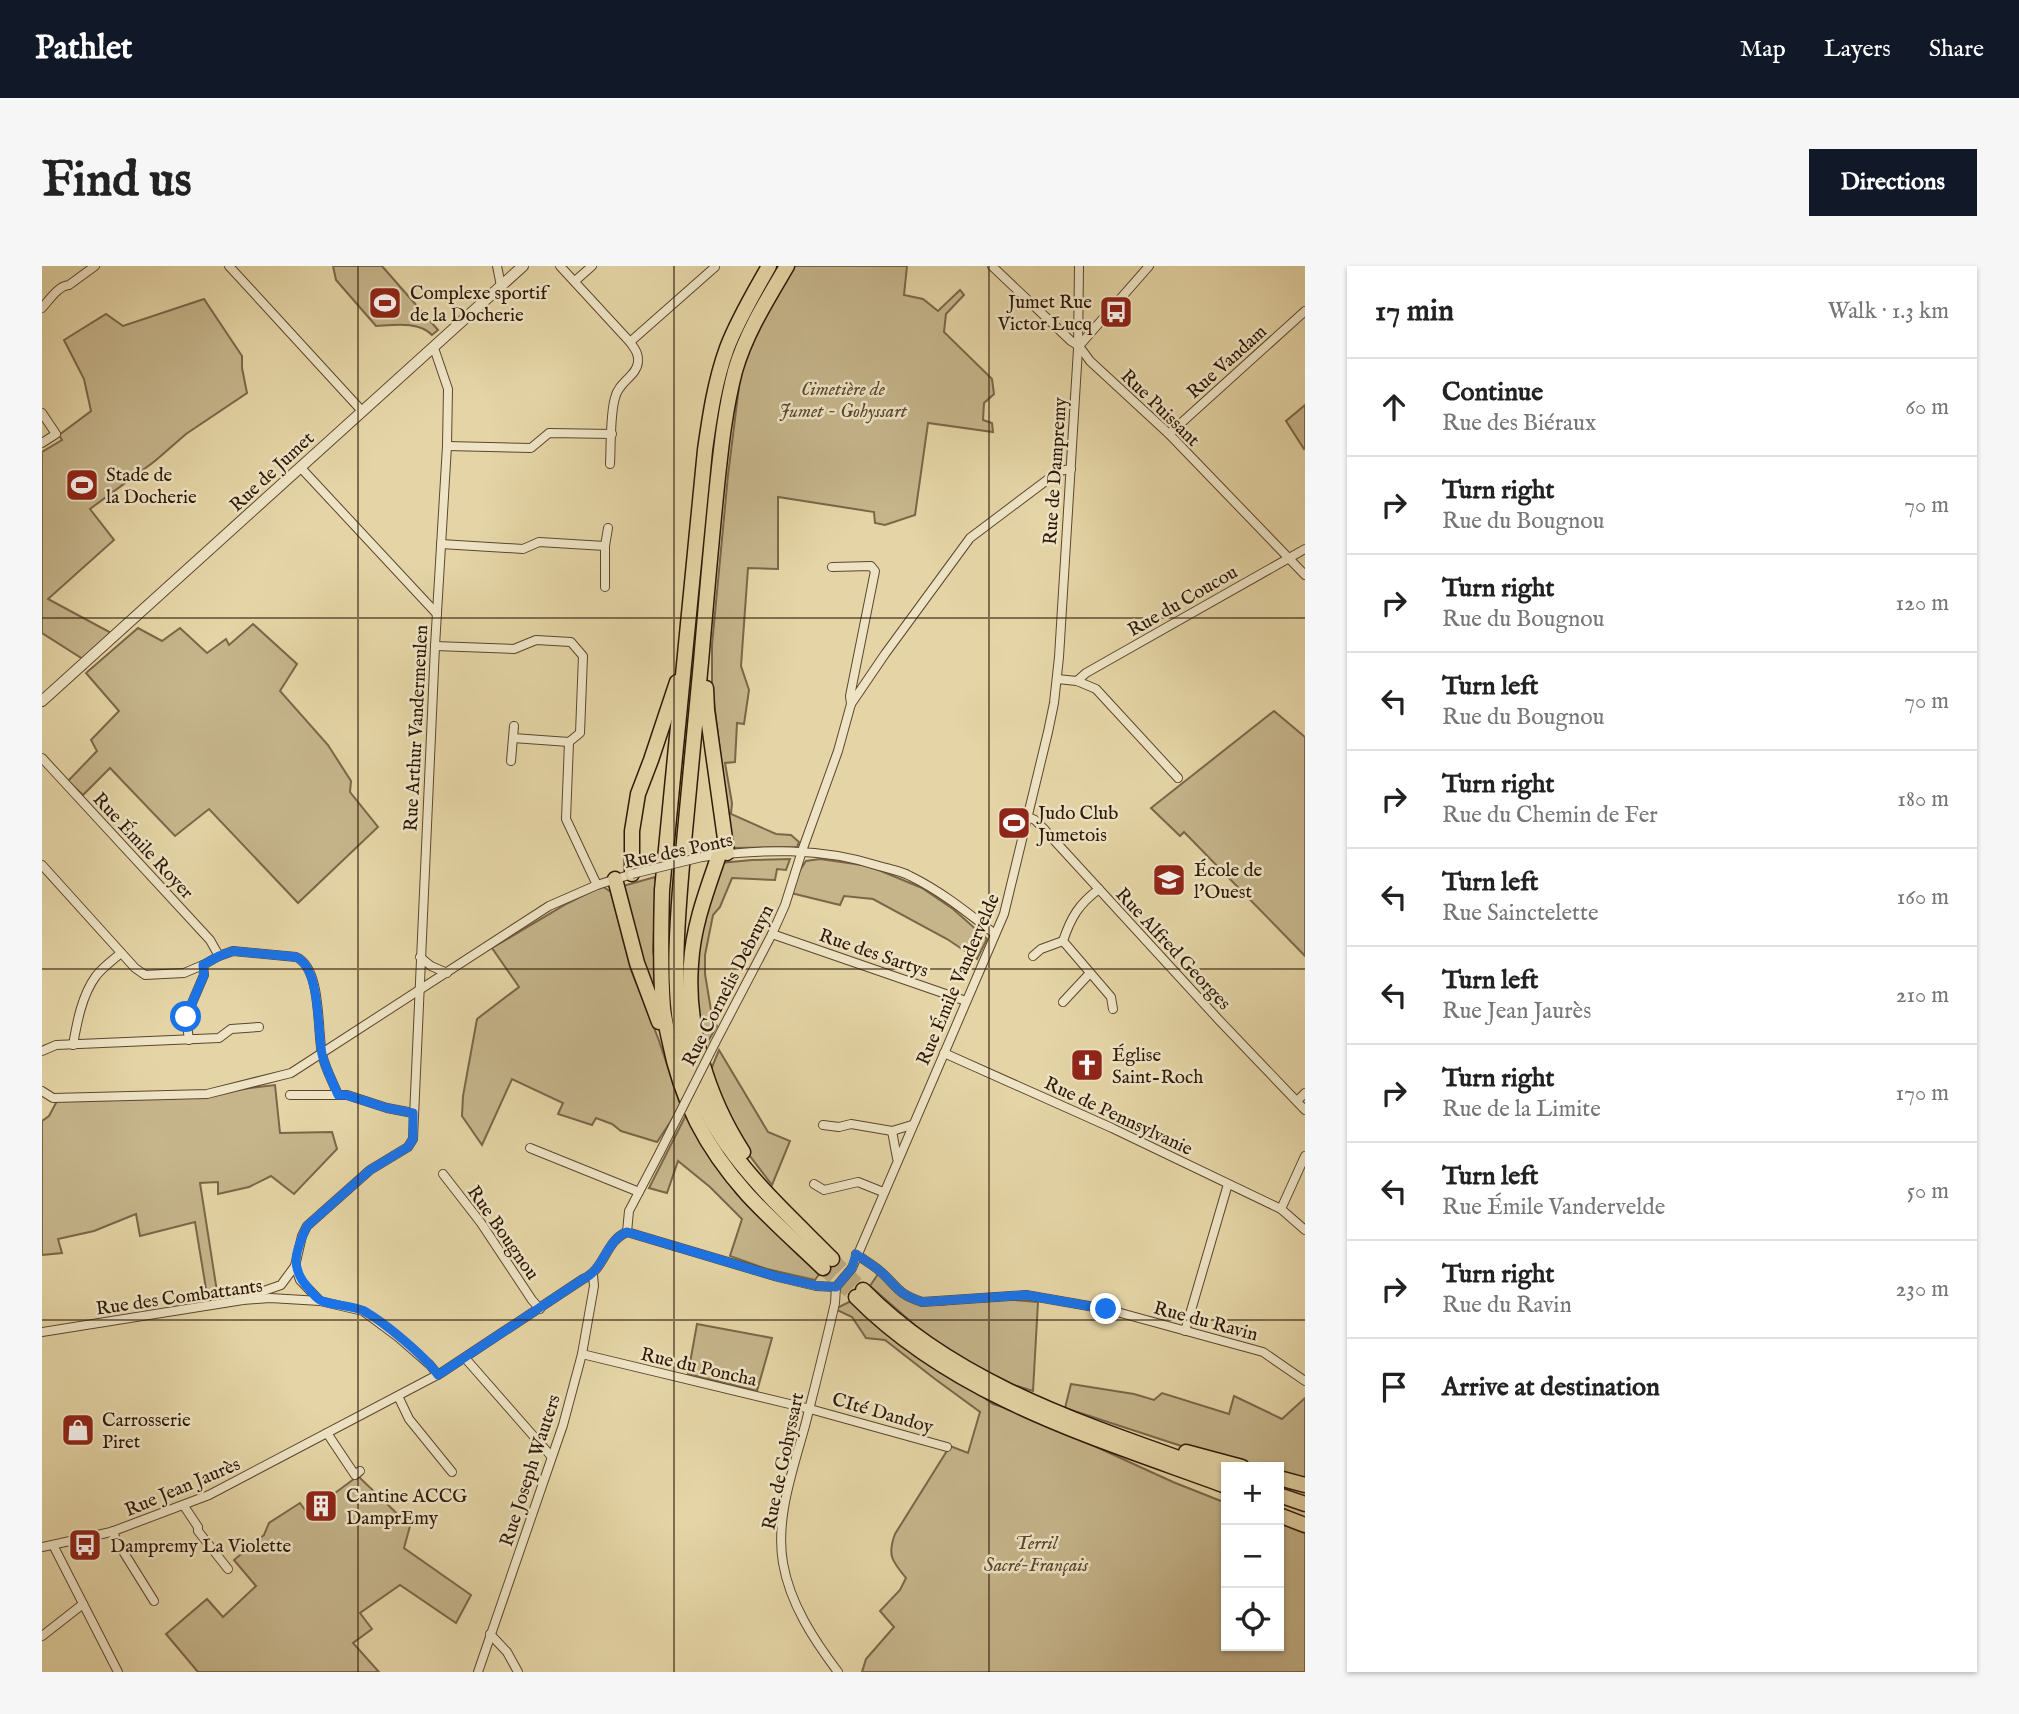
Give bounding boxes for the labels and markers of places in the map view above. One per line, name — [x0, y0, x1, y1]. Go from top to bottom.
place label: Complexe sportif de la Docherie — [410, 282, 550, 328]
sports icon: Complexe sportif de la Docherie — [366, 284, 404, 322]
place label: Jumet Rue Victor Lucq — [997, 291, 1093, 337]
bus stop icon: Jumet Rue Victor Lucq — [1097, 293, 1135, 331]
place label: Stade de la Docherie — [106, 464, 197, 510]
sports icon: Stade de la Docherie — [63, 466, 101, 504]
place label: Judo Club Jumetois — [1036, 802, 1118, 848]
sports icon: Judo Club Jumetois — [995, 804, 1033, 842]
place label: École de l'Ouest — [1194, 858, 1263, 905]
school or university icon: École de l'Ouest — [1150, 861, 1188, 899]
place label: Église Saint-Roch — [1112, 1043, 1203, 1090]
church icon: Église Saint-Roch — [1068, 1046, 1106, 1084]
place label: Carrosserie Piret — [102, 1409, 191, 1455]
shop icon: Carrosserie Piret — [59, 1411, 97, 1449]
place label: Cantine ACCG DamprEmy — [346, 1485, 467, 1531]
building icon: Cantine ACCG DamprEmy — [302, 1487, 340, 1525]
bus stop icon: Dampremy La Violette — [66, 1526, 104, 1564]
place label: Dampremy La Violette — [110, 1535, 291, 1559]

